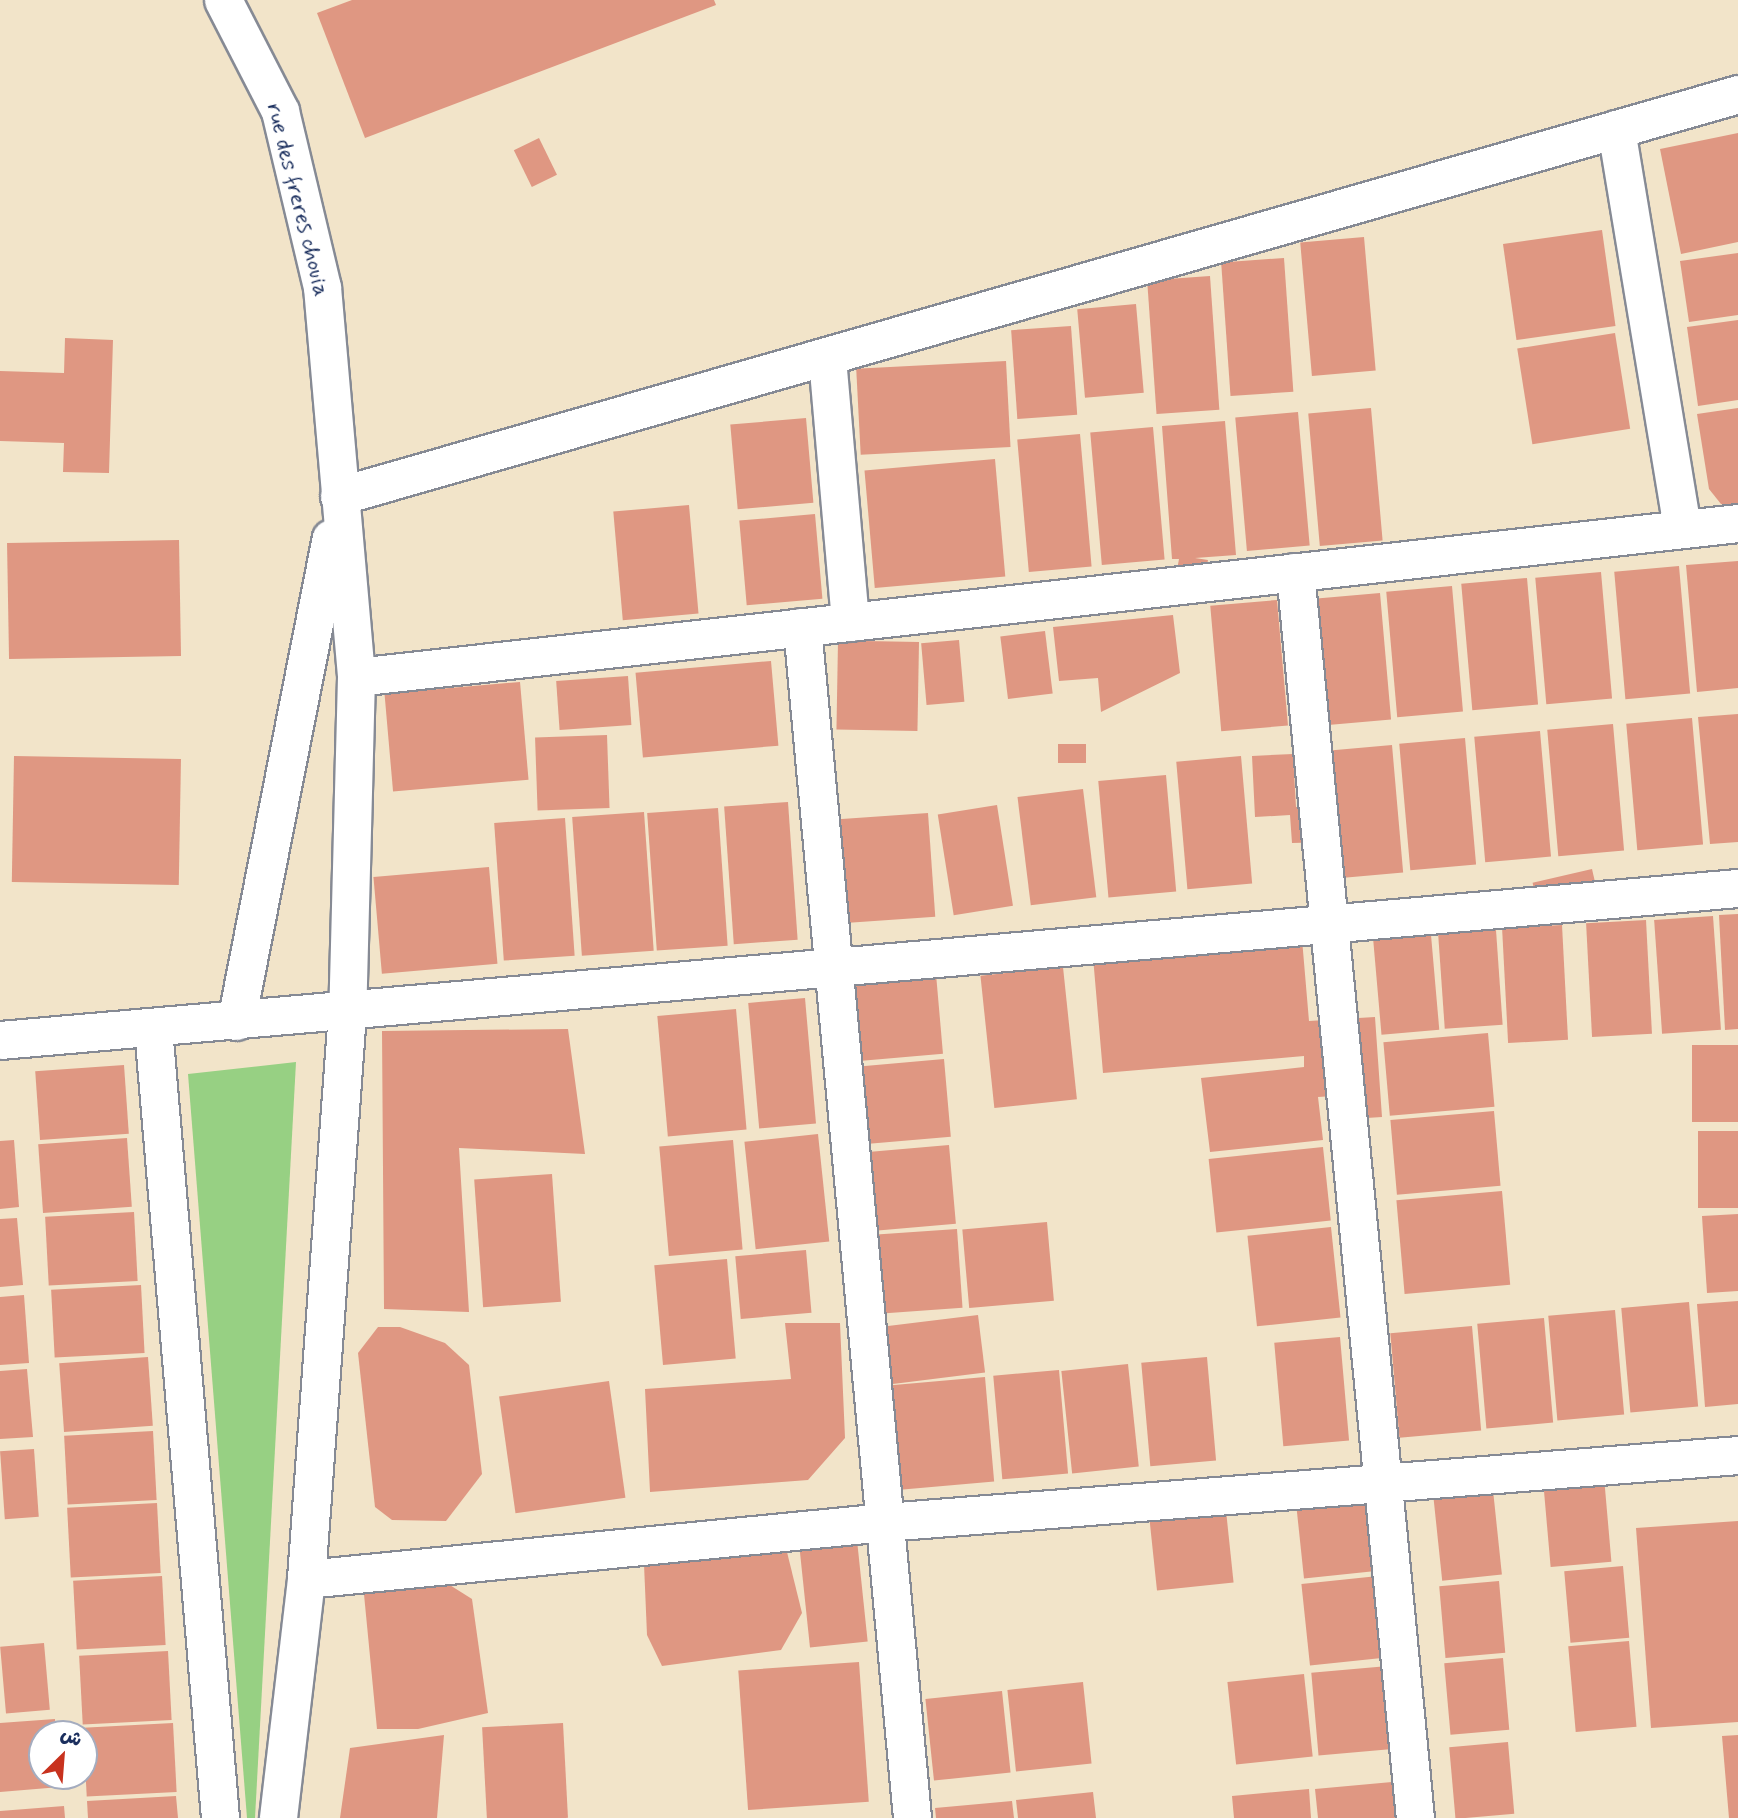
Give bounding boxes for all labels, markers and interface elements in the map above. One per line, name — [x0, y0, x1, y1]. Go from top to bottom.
street label: rue des freres chouia — [259, 99, 335, 301]
north arrow — [28, 1720, 98, 1790]
text: ش — [56, 1722, 86, 1753]

